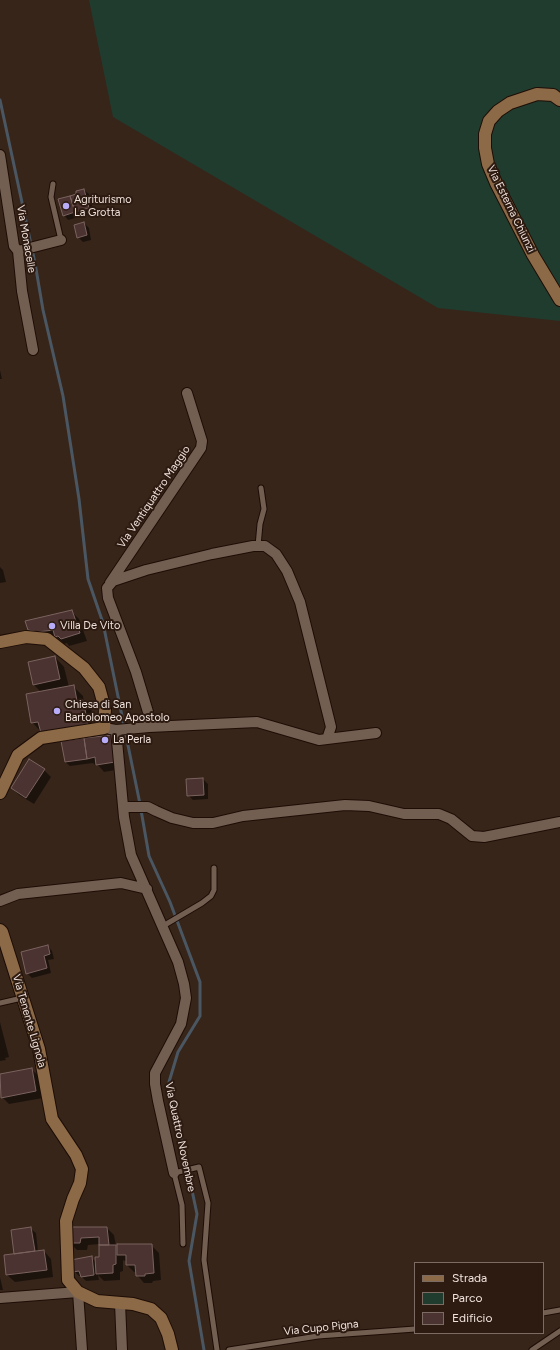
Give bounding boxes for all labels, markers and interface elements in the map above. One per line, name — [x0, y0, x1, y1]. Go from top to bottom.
street label: Via Esterna Chiunzi — [484, 163, 538, 255]
place label: Agriturismo La Grotta — [74, 193, 132, 219]
marker: Agriturismo La Grotta — [61, 201, 71, 211]
street label: Via Monacelle — [14, 204, 38, 274]
street label: Via Ventiquattro Maggio — [115, 443, 193, 551]
place label: Villa De Vito — [60, 619, 120, 633]
marker: Villa De Vito — [47, 621, 57, 631]
place label: Chiesa di San Bartolomeo Apostolo — [65, 698, 170, 724]
marker: Chiesa di San Bartolomeo Apostolo — [52, 706, 62, 716]
place label: La Perla — [113, 733, 151, 747]
marker: La Perla — [100, 735, 110, 745]
street label: Via Tenente Lignola — [9, 973, 49, 1069]
street label: Via Quattro Novembre — [162, 1081, 198, 1193]
legend — [414, 1262, 544, 1334]
text: Strada — [452, 1271, 487, 1285]
text: Parco — [452, 1291, 482, 1305]
text: Edificio — [452, 1311, 492, 1325]
street label: Via Cupo Pigna — [283, 1318, 359, 1338]

